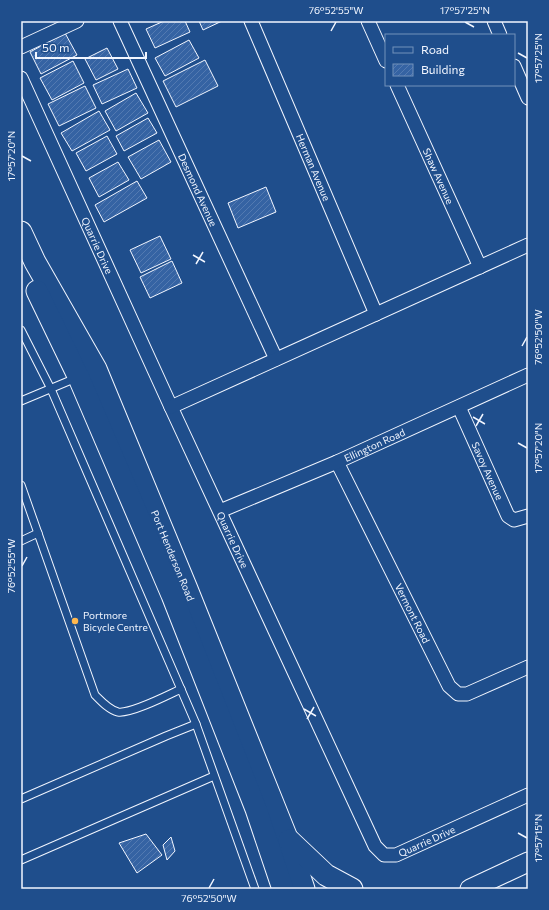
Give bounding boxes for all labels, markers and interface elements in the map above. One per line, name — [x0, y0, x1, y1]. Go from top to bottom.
text: 76°52'55"W — [309, 4, 363, 16]
text: 17°57'25"N — [440, 4, 490, 16]
text: 17°57'25"N — [532, 33, 544, 83]
scale bar — [36, 34, 146, 60]
legend — [385, 34, 515, 86]
text: 50 m — [42, 40, 70, 54]
text: Road — [421, 42, 449, 56]
text: Building — [421, 62, 465, 76]
text: 17°57'20"N — [5, 131, 17, 181]
street label: Herman Avenue — [294, 132, 333, 203]
street label: Shaw Avenue — [421, 146, 456, 206]
street label: Desmond Avenue — [176, 152, 220, 228]
street label: Quarrie Drive — [79, 215, 115, 276]
text: 76°52'50"W — [532, 309, 544, 365]
text: 17°57'20"N — [532, 423, 544, 473]
street label: Ellington Road — [342, 426, 407, 464]
street label: Savoy Avenue — [469, 440, 506, 502]
street label: Port Henderson Road — [149, 508, 197, 603]
street label: Quarrie Drive — [214, 510, 251, 570]
text: 76°52'55"W — [5, 539, 17, 593]
street label: Vermont Road — [393, 581, 433, 645]
place label: Portmore Bicycle Centre — [83, 609, 148, 633]
marker: Portmore Bicycle Centre — [70, 616, 80, 626]
text: 17°57'15"N — [532, 814, 544, 862]
street label: Quarrie Drive — [396, 823, 457, 859]
text: 76°52'50"W — [181, 892, 237, 904]

